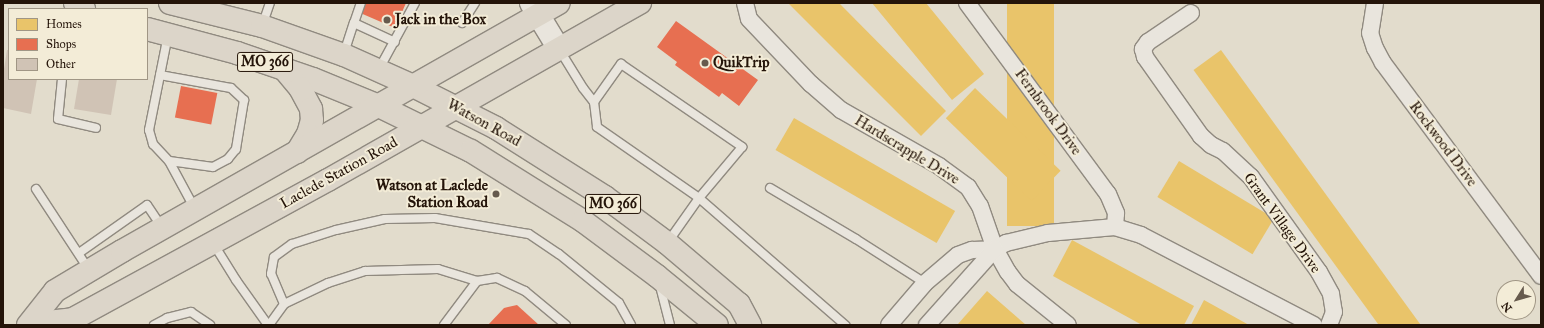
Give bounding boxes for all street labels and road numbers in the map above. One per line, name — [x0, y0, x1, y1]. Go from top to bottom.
road number: MO 366 — [237, 50, 293, 74]
street label: Fernbrook Drive — [1011, 65, 1085, 159]
street label: Watson Road — [444, 95, 524, 151]
street label: Rockwood Drive — [1405, 98, 1481, 190]
street label: Hardscrapple Drive — [851, 112, 963, 188]
street label: Laclede Station Road — [277, 133, 401, 213]
street label: Grant Village Drive — [1240, 169, 1324, 277]
road number: MO 366 — [585, 192, 641, 216]

